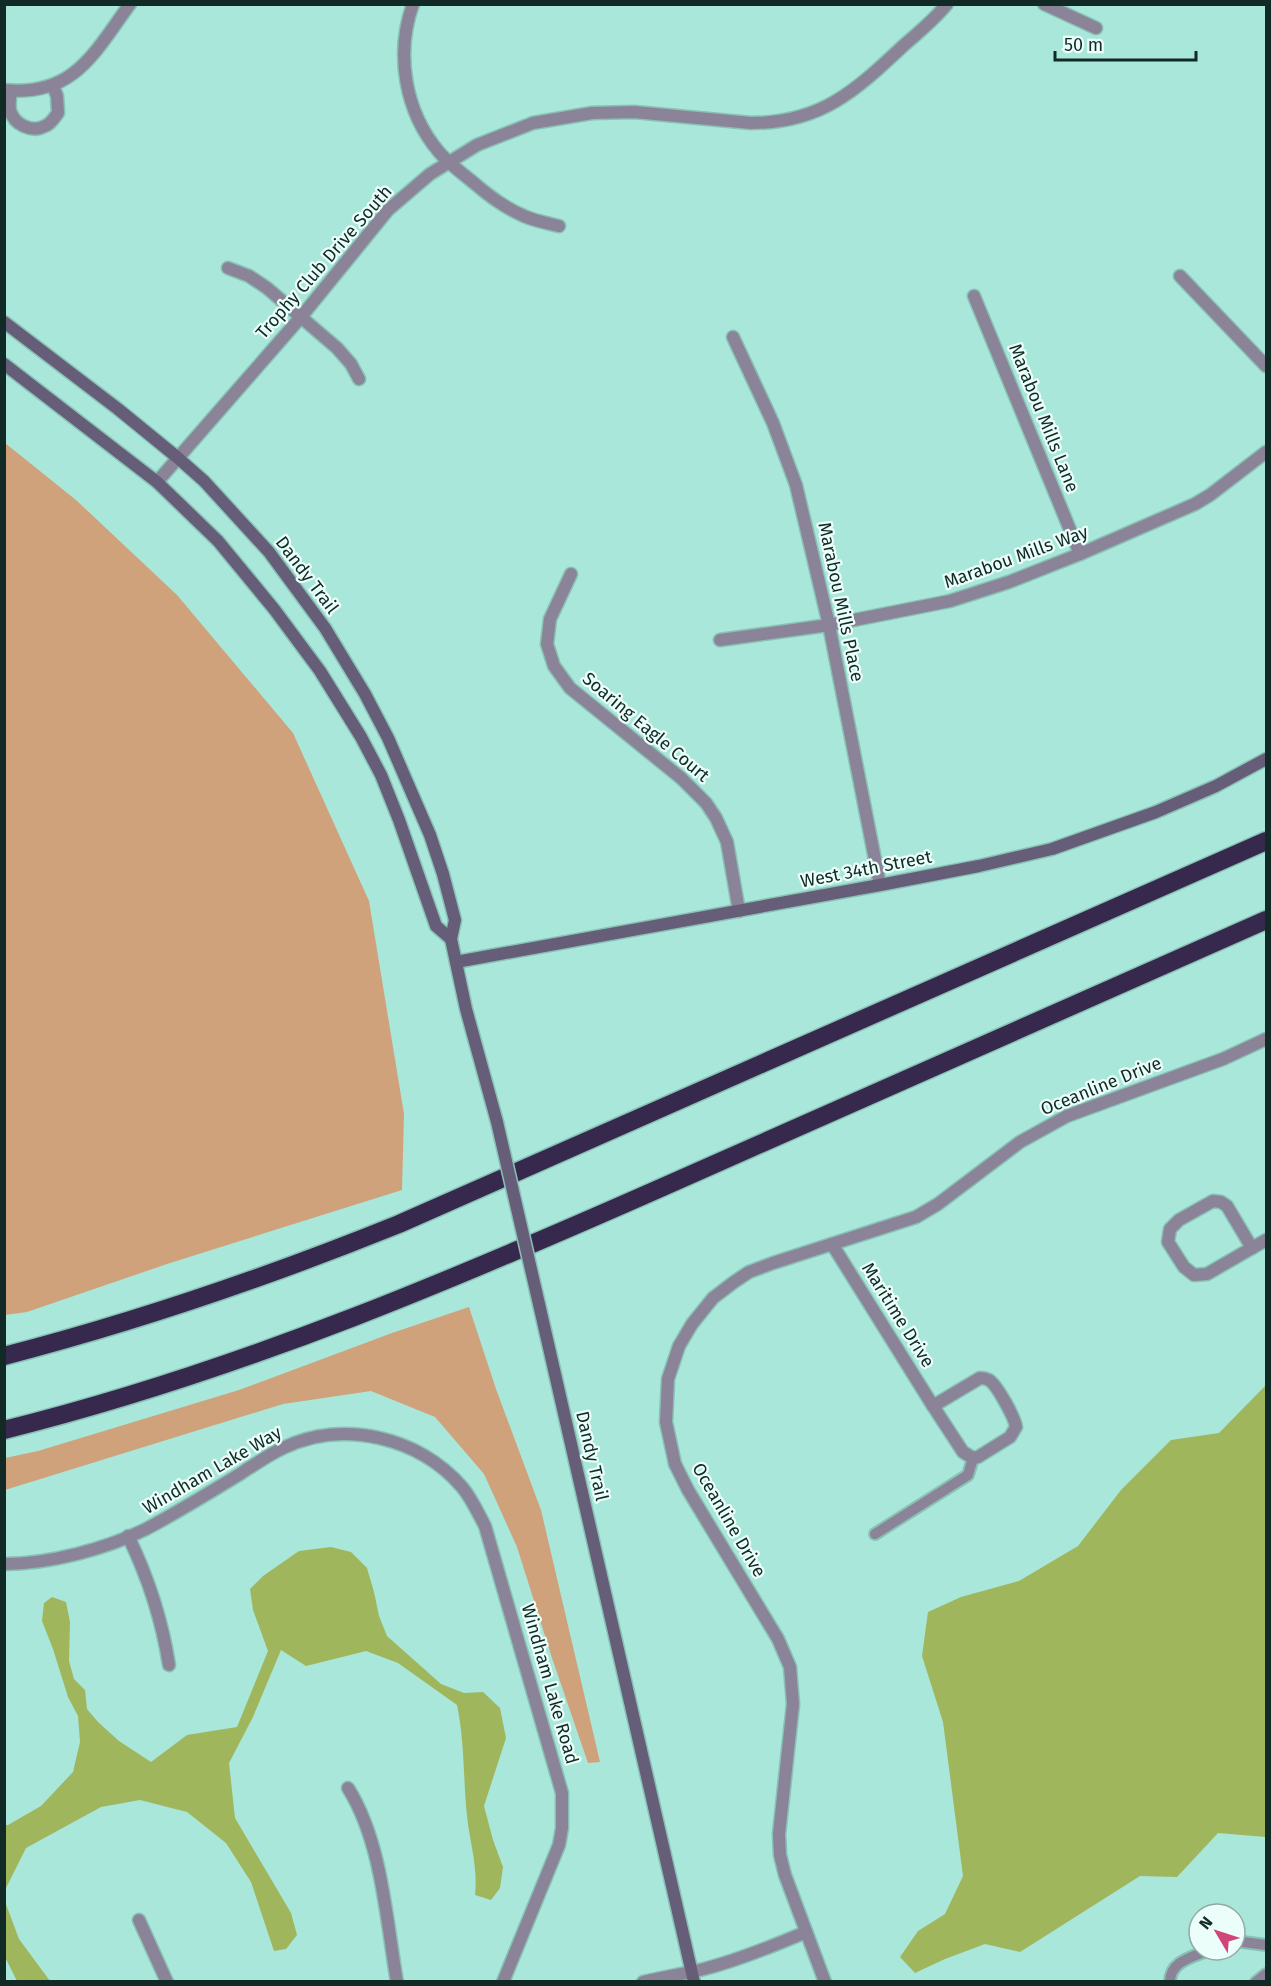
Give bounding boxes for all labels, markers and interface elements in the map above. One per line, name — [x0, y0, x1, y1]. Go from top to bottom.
scale bar — [1055, 24, 1196, 62]
text: 50 m — [1064, 34, 1103, 56]
street label: Trophy Club Drive South — [251, 181, 397, 343]
street label: Marabou Mills Lane — [1004, 341, 1084, 495]
street label: Marabou Mills Place — [813, 520, 869, 684]
street label: Marabou Mills Way — [941, 521, 1091, 593]
street label: Dandy Trail — [271, 532, 343, 618]
street label: Soaring Eagle Court — [578, 667, 714, 787]
street label: West 34th Street — [798, 845, 934, 893]
street label: Oceanline Drive — [1037, 1052, 1165, 1120]
street label: Maritime Drive — [857, 1258, 939, 1372]
street label: Dandy Trail — [571, 1409, 613, 1503]
street label: Windham Lake Way — [139, 1421, 285, 1519]
street label: Oceanline Drive — [687, 1459, 771, 1581]
street label: Windham Lake Road — [517, 1601, 583, 1767]
north arrow — [1187, 1902, 1247, 1962]
text: N — [1195, 1913, 1216, 1933]

